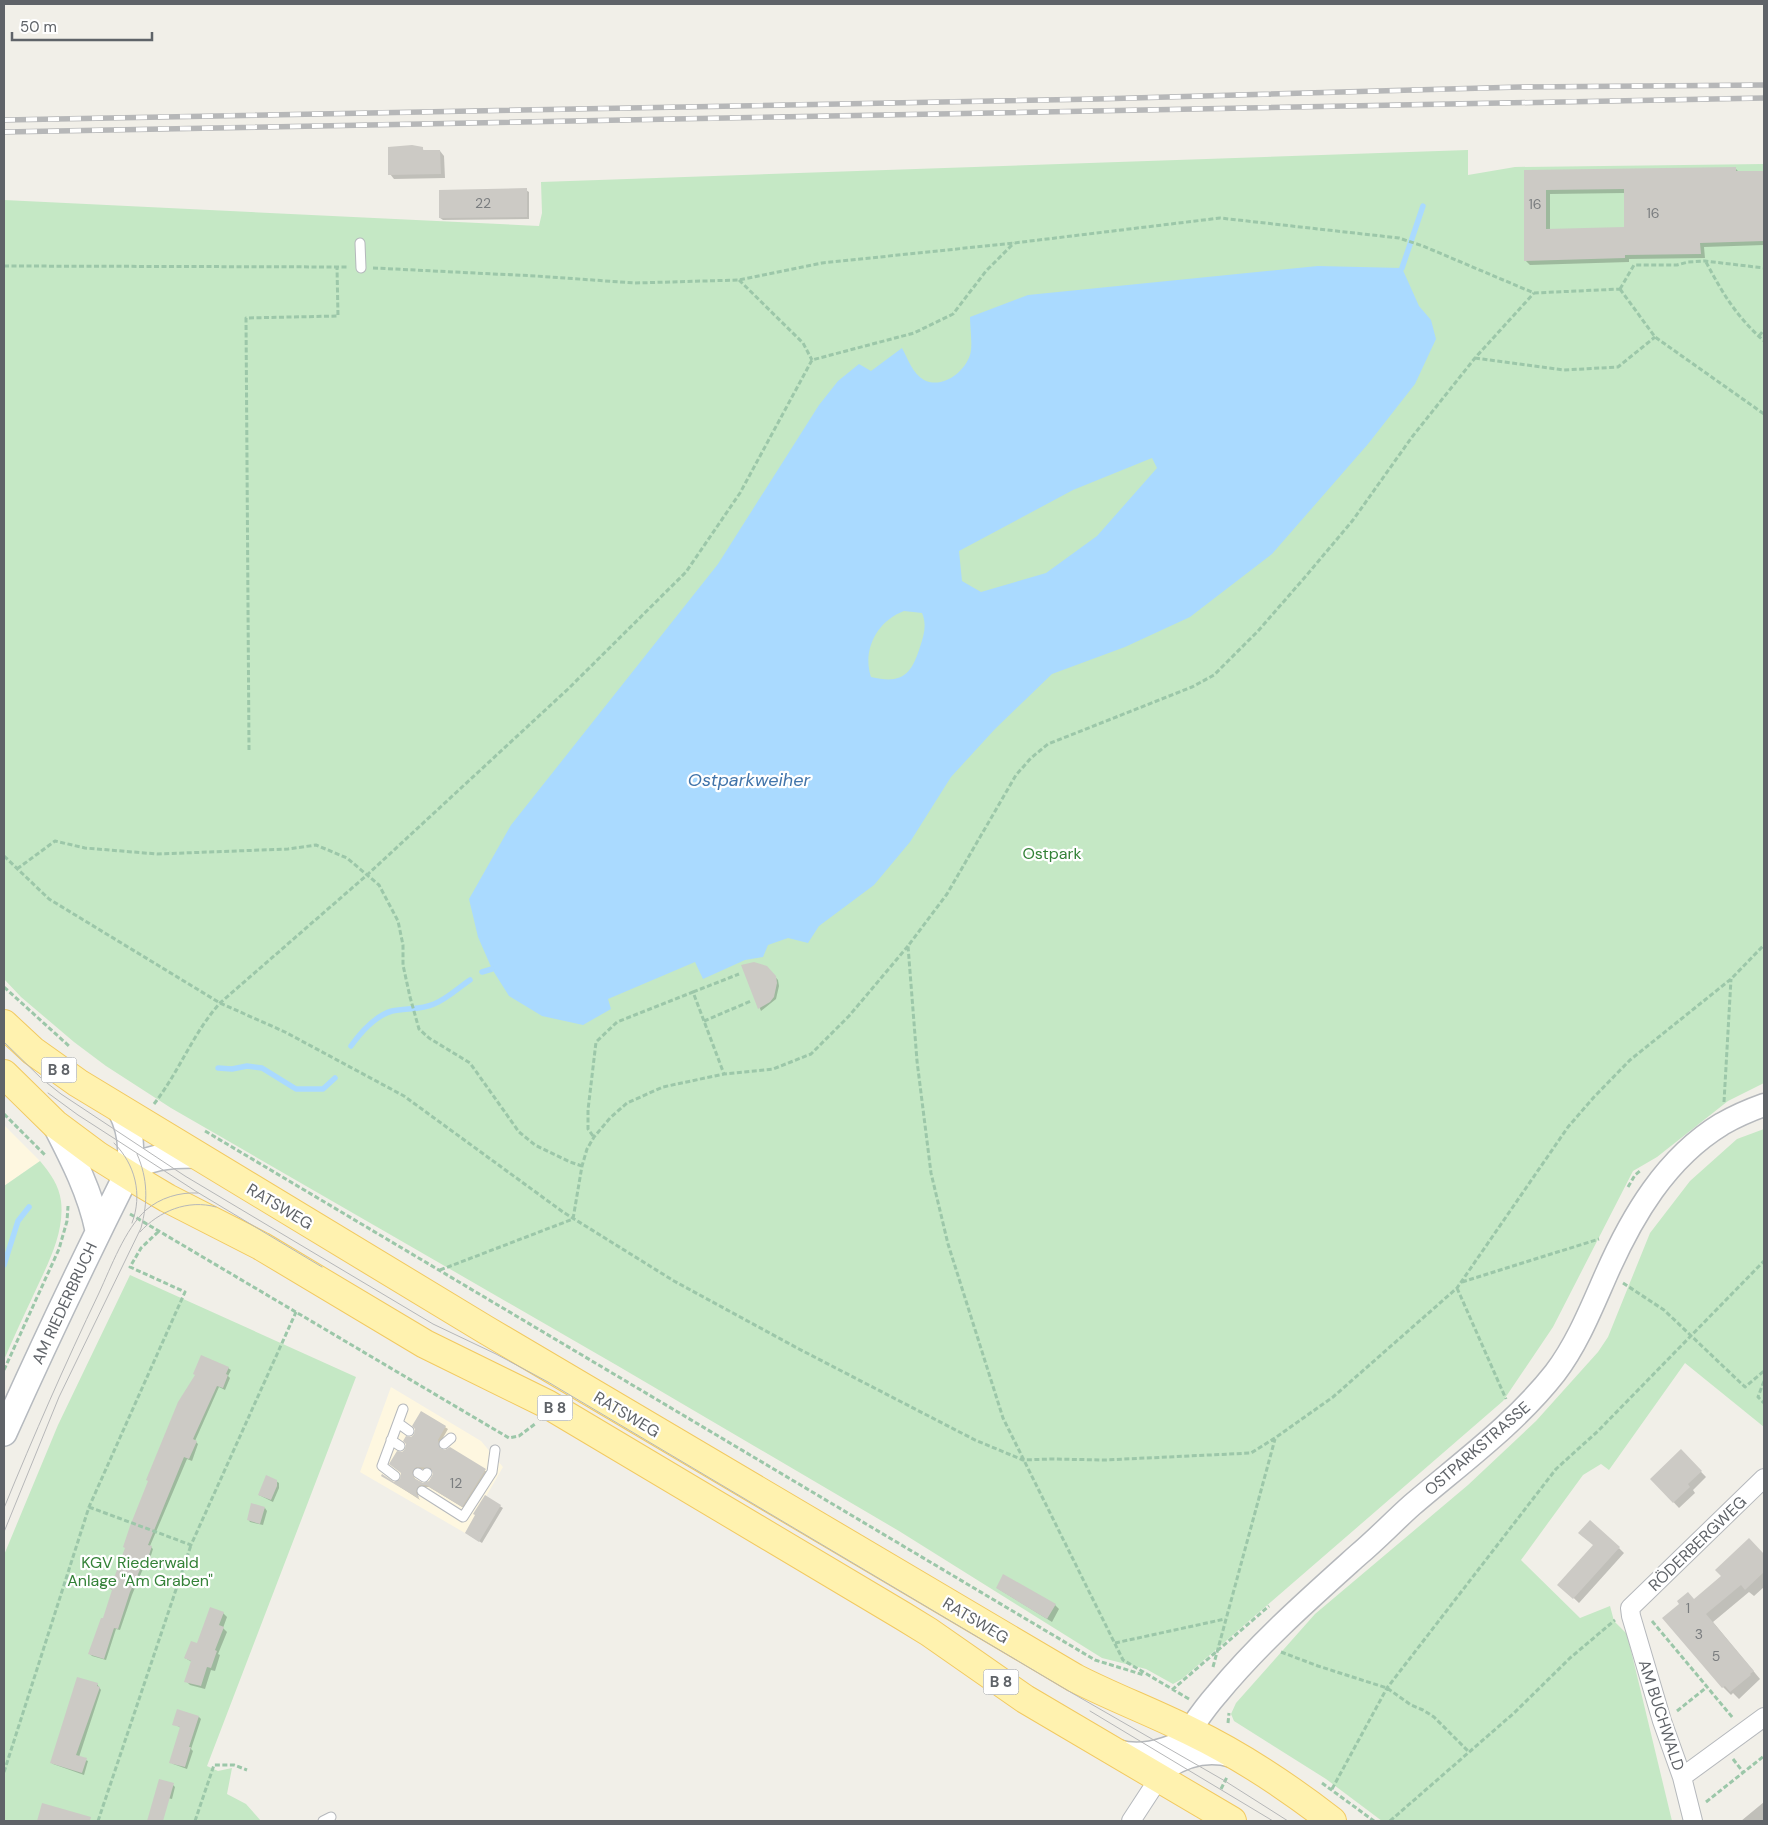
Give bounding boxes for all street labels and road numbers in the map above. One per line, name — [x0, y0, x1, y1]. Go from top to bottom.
road number: B 8 — [42, 1058, 76, 1082]
street label: RATSWEG — [243, 1179, 317, 1234]
street label: AM RIEDERBRUCH — [27, 1239, 102, 1368]
street label: RATSWEG — [590, 1387, 664, 1442]
road number: B 8 — [538, 1396, 572, 1420]
street label: OSTPARKSTRASSE — [1420, 1397, 1535, 1500]
street label: RÖDERBERGWEG — [1644, 1491, 1751, 1596]
street label: RATSWEG — [939, 1593, 1013, 1648]
street label: AM BUCHWALD — [1634, 1657, 1689, 1773]
road number: B 8 — [984, 1670, 1018, 1694]

